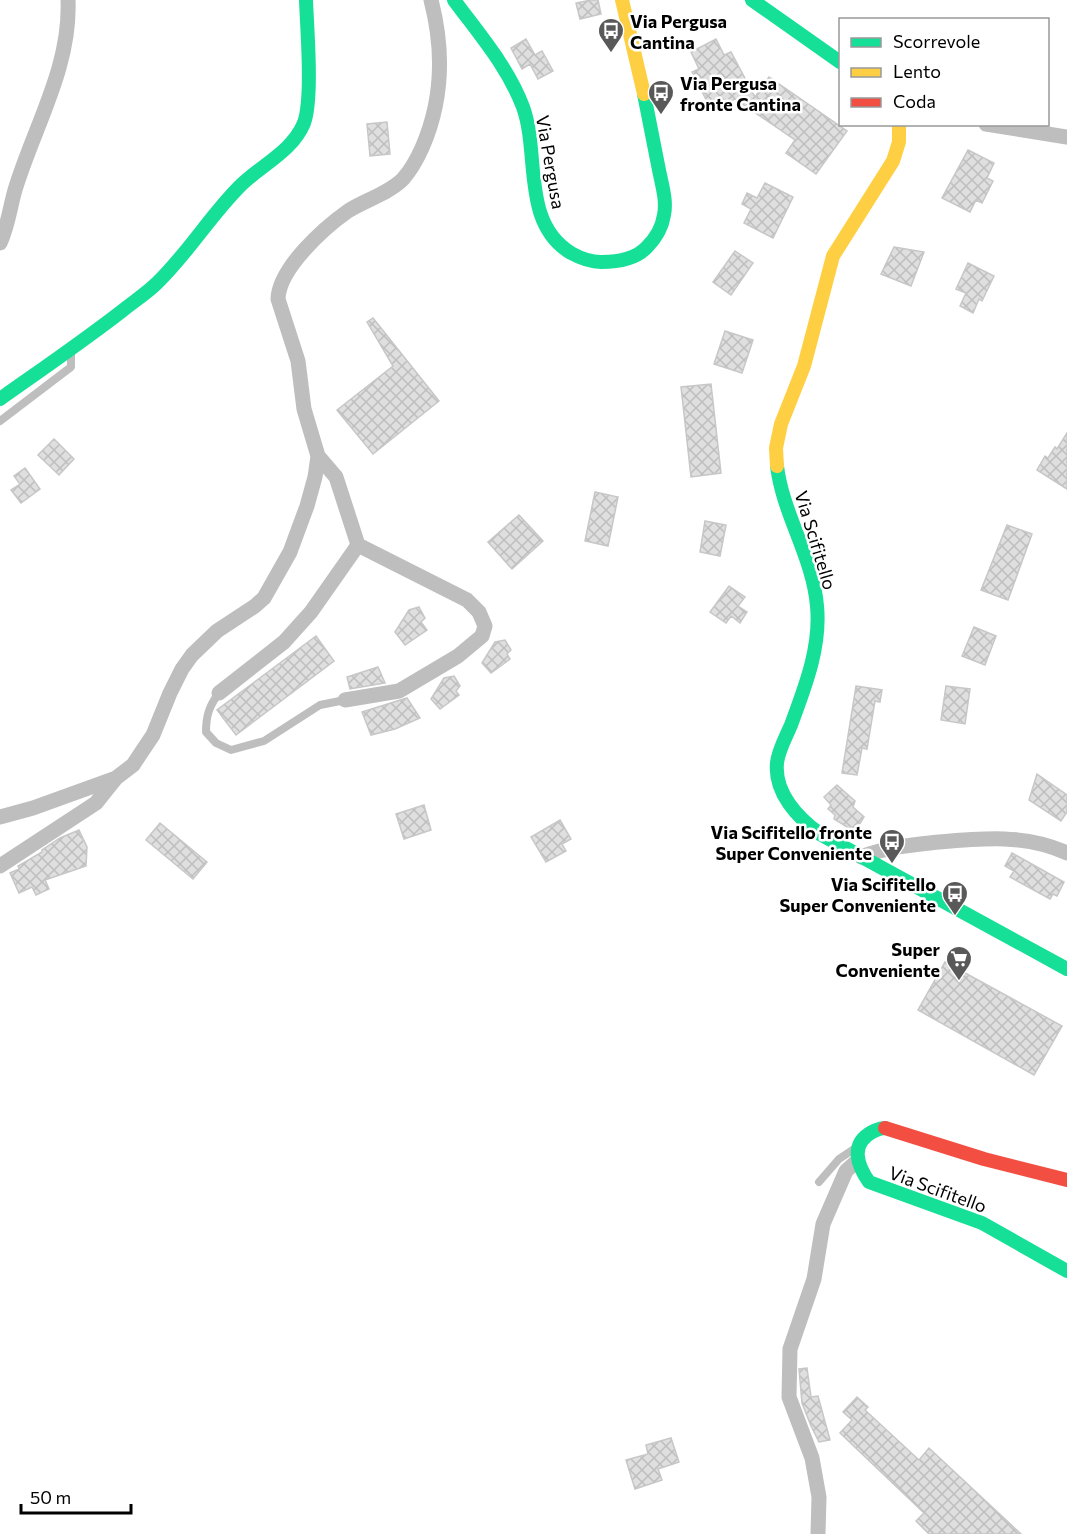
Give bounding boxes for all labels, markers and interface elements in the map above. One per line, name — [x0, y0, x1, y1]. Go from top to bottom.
place label: Via Pergusa Cantina — [630, 10, 727, 53]
bus stop icon: Via Pergusa Cantina — [596, 16, 626, 54]
legend — [839, 18, 1049, 126]
text: Scorrevole — [893, 30, 980, 52]
text: Lento — [893, 60, 941, 82]
place label: Via Pergusa fronte Cantina — [680, 72, 801, 115]
bus stop icon: Via Pergusa fronte Cantina — [646, 78, 676, 116]
text: Coda — [893, 90, 936, 112]
street label: Via Pergusa — [532, 113, 570, 211]
street label: Via Scifitello — [791, 488, 841, 592]
place label: Via Scifitello fronte Super Conveniente — [711, 821, 872, 864]
bus stop icon: Via Scifitello fronte Super Conveniente — [877, 827, 907, 865]
place label: Via Scifitello Super Conveniente — [779, 873, 936, 916]
bus stop icon: Via Scifitello Super Conveniente — [940, 879, 970, 917]
place label: Super Conveniente — [836, 938, 941, 981]
supermarket icon: Super Conveniente — [944, 944, 974, 982]
street label: Via Scifitello — [886, 1161, 990, 1217]
scale bar — [21, 1477, 130, 1515]
text: 50 m — [30, 1486, 71, 1508]

